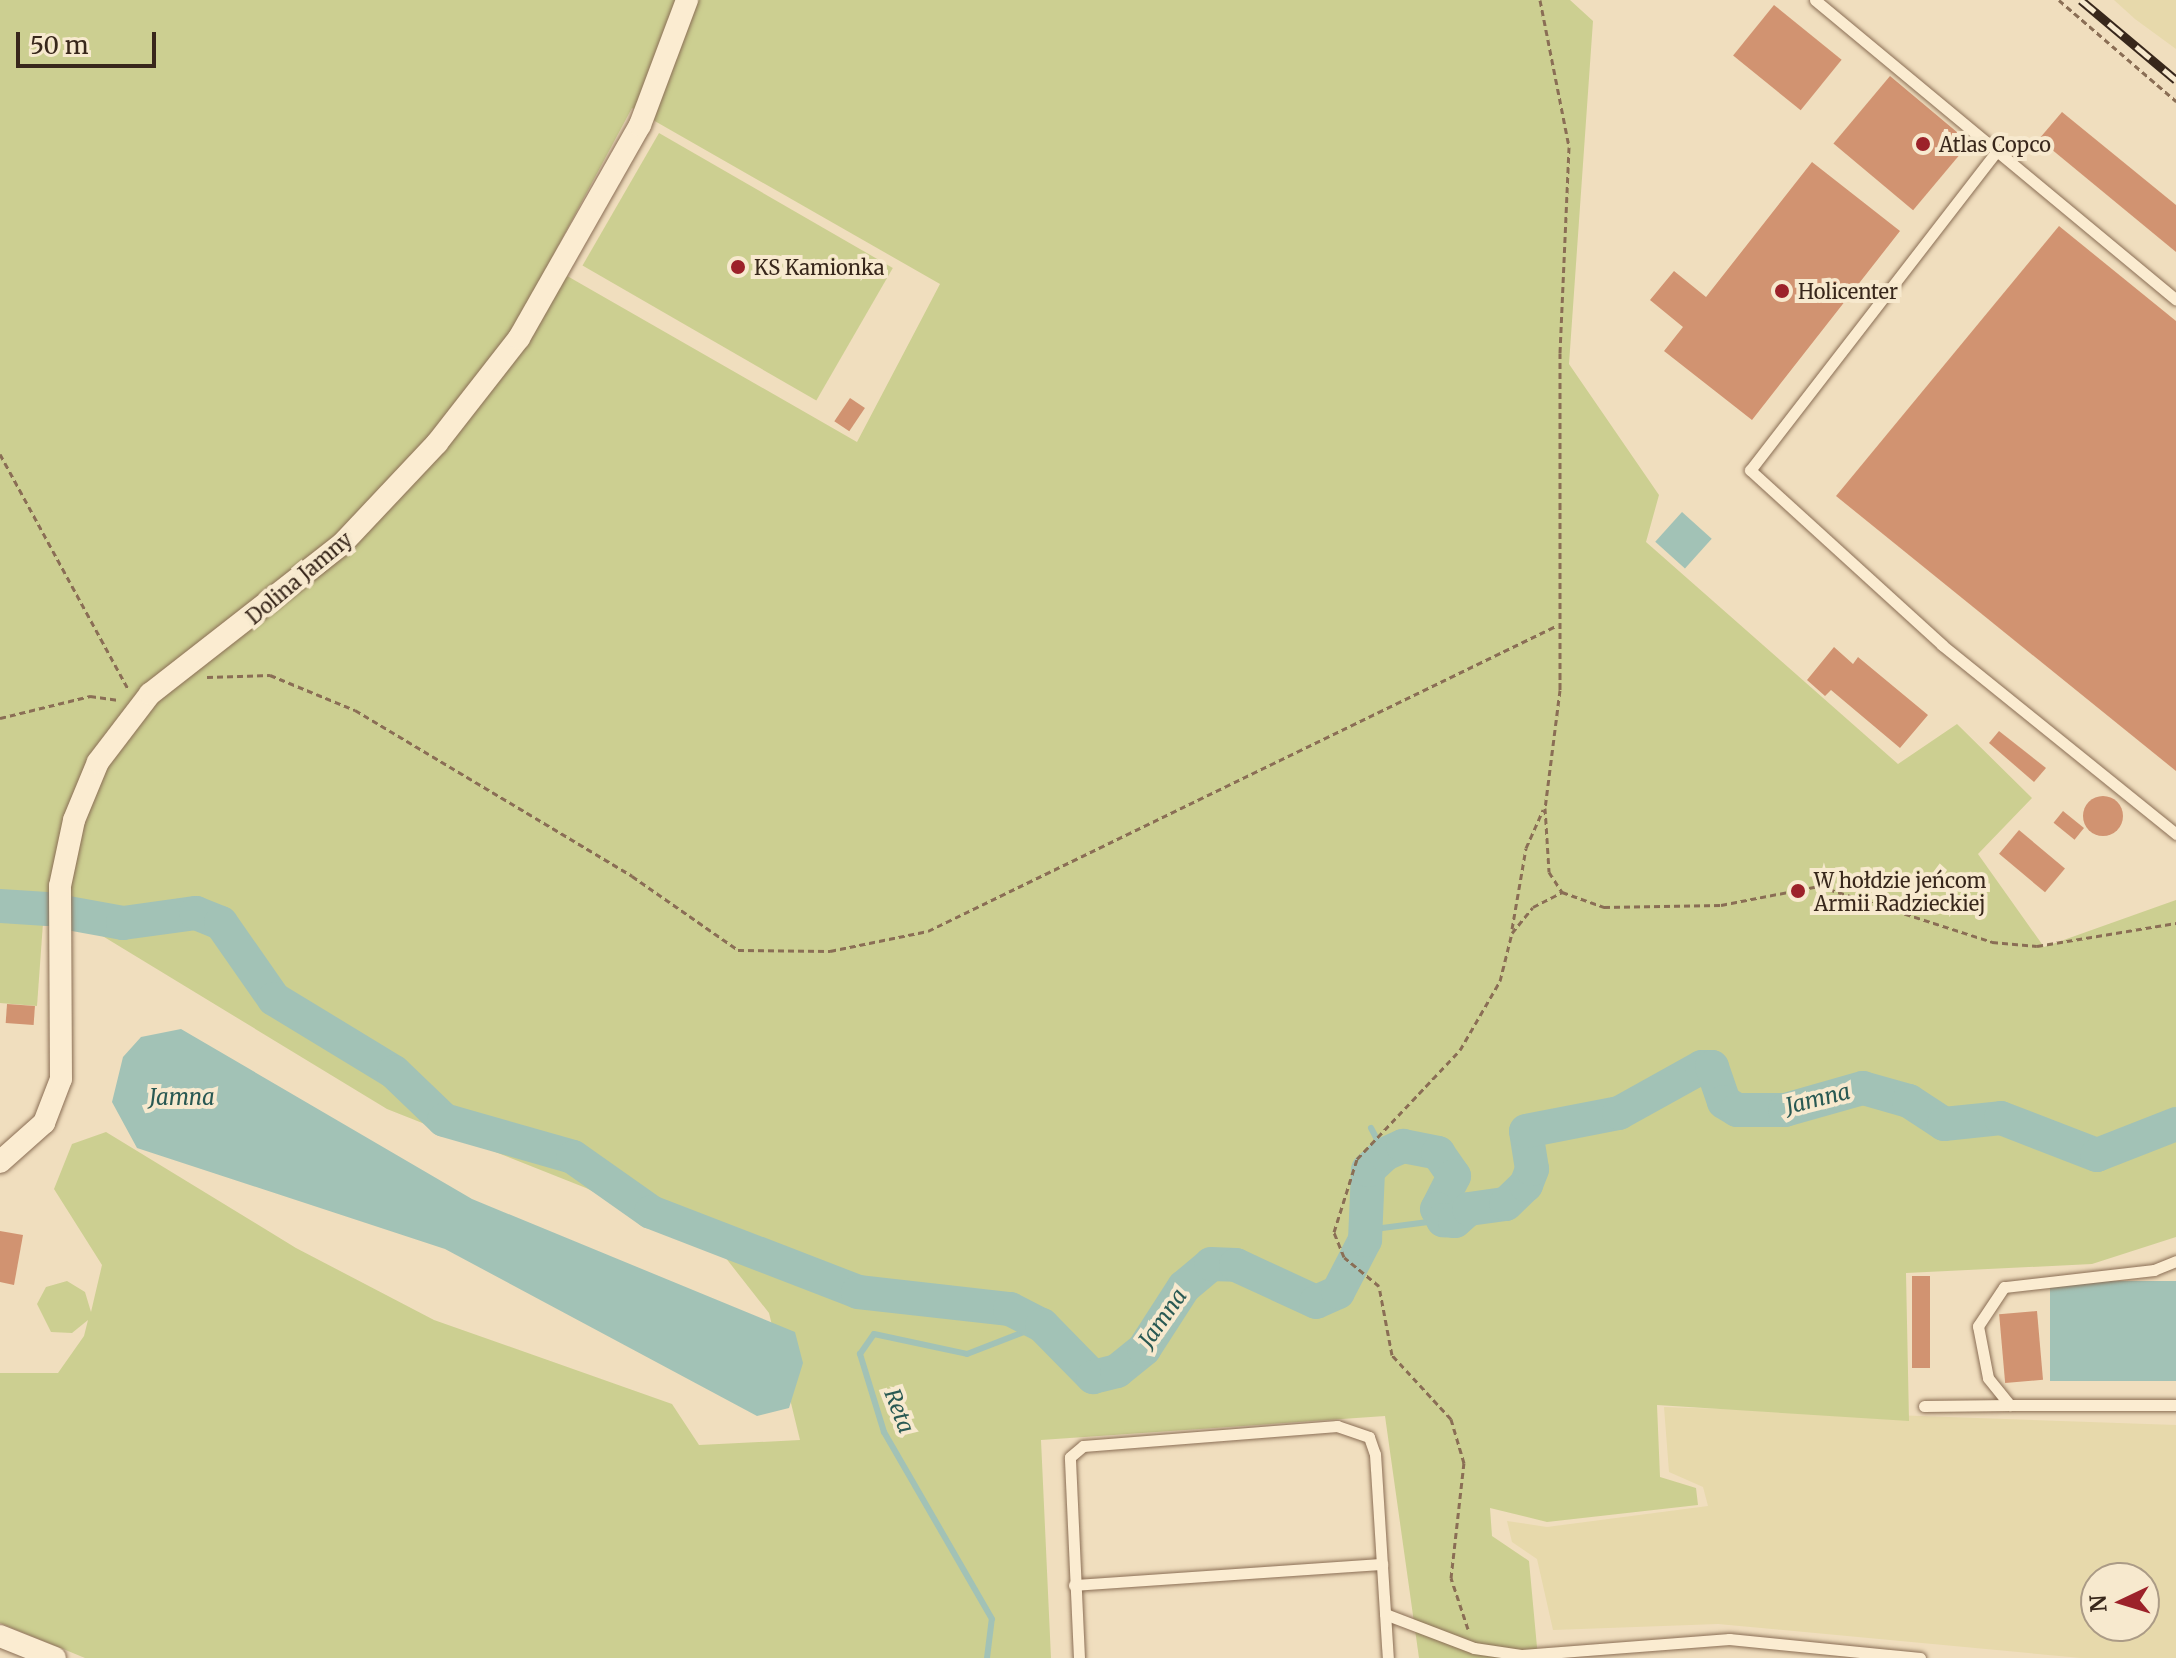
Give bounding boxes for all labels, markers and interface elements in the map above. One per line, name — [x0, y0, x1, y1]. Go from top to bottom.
scale bar — [20, 16, 160, 66]
text: 50 m — [30, 30, 89, 61]
place label: Atlas Copco — [1939, 132, 2051, 156]
marker: Atlas Copco — [1914, 135, 1932, 153]
place label: KS Kamionka — [754, 255, 884, 279]
marker: KS Kamionka — [729, 258, 747, 276]
place label: Holicenter — [1798, 279, 1898, 303]
marker: Holicenter — [1773, 282, 1791, 300]
street label: Dolina Jamny — [241, 527, 357, 629]
place label: W hołdzie jeńcom Armii Radzieckiej — [1814, 868, 1986, 915]
marker: W hołdzie jeńcom Armii Radzieckiej — [1789, 882, 1807, 900]
water label: Jamna — [1783, 1078, 1853, 1120]
water label: Jamna — [149, 1085, 215, 1111]
water label: Jamna — [1133, 1284, 1193, 1352]
water label: Reta — [879, 1385, 919, 1437]
north arrow — [2080, 1562, 2160, 1642]
text: N — [2083, 1594, 2113, 1613]

